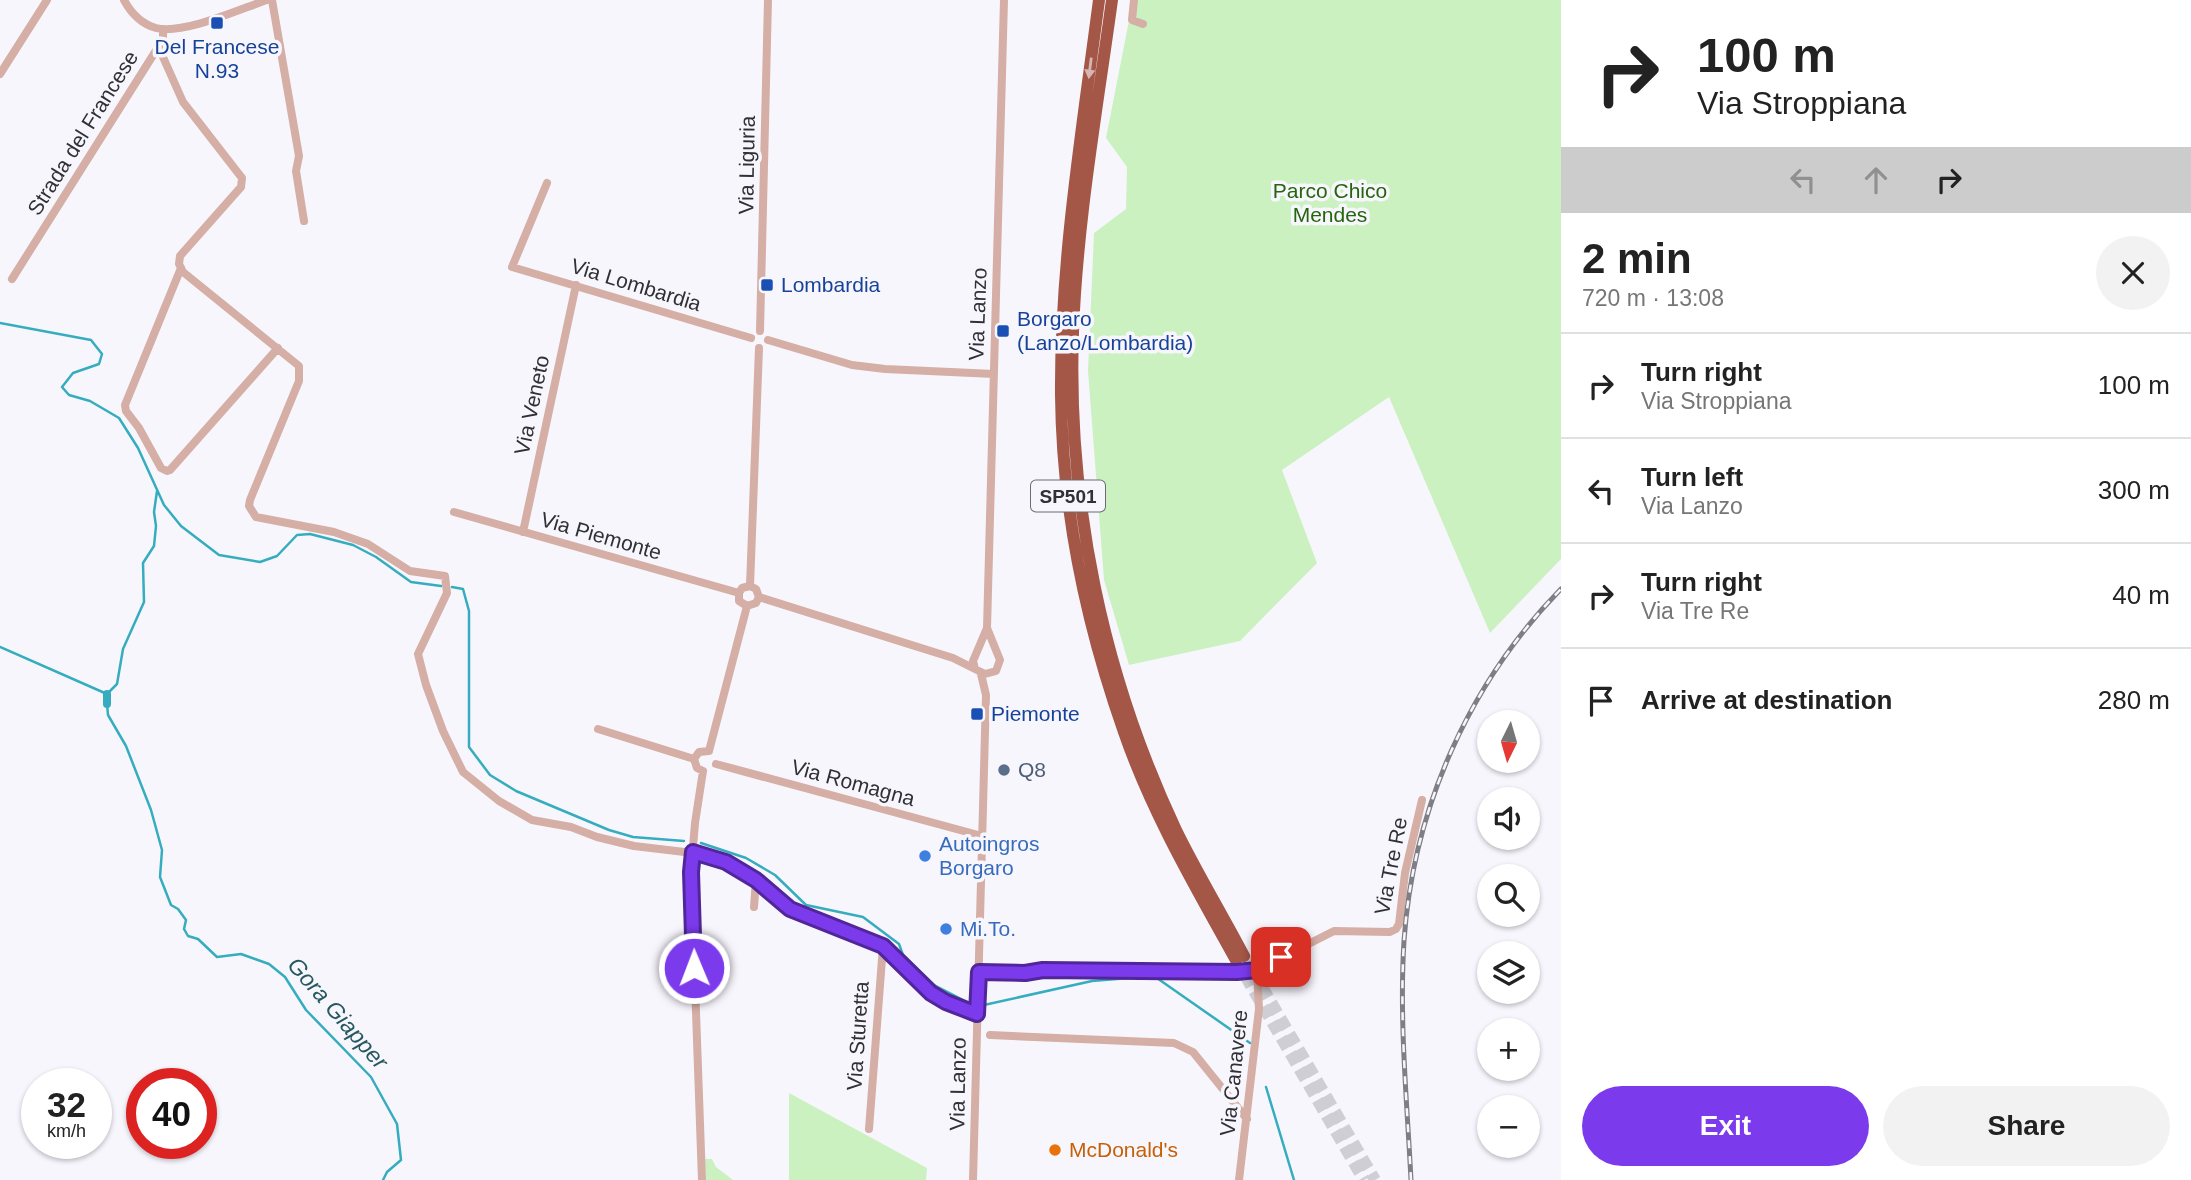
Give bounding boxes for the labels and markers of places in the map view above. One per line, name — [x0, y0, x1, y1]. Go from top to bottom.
marker: Del Francese N.93 — [209, 15, 225, 31]
place label: Del Francese N.93 — [155, 35, 279, 82]
place label: Lombardia — [781, 273, 881, 296]
marker: Lombardia — [759, 277, 775, 293]
place label: Borgaro (Lanzo/Lombardia) — [1017, 307, 1193, 354]
marker: Borgaro (Lanzo/Lombardia) — [995, 323, 1011, 339]
place label: Piemonte — [991, 702, 1080, 725]
marker: Piemonte — [969, 706, 985, 722]
place label: Q8 — [1018, 758, 1046, 781]
marker: Q8 — [996, 762, 1012, 778]
place label: Autoingros Borgaro — [939, 832, 1039, 879]
marker: Autoingros Borgaro — [917, 848, 933, 864]
place label: Mi.To. — [960, 917, 1016, 940]
marker: Mi.To. — [938, 921, 954, 937]
pin — [1251, 927, 1311, 987]
place label: McDonald's — [1069, 1138, 1178, 1161]
marker: McDonald's — [1047, 1142, 1063, 1158]

